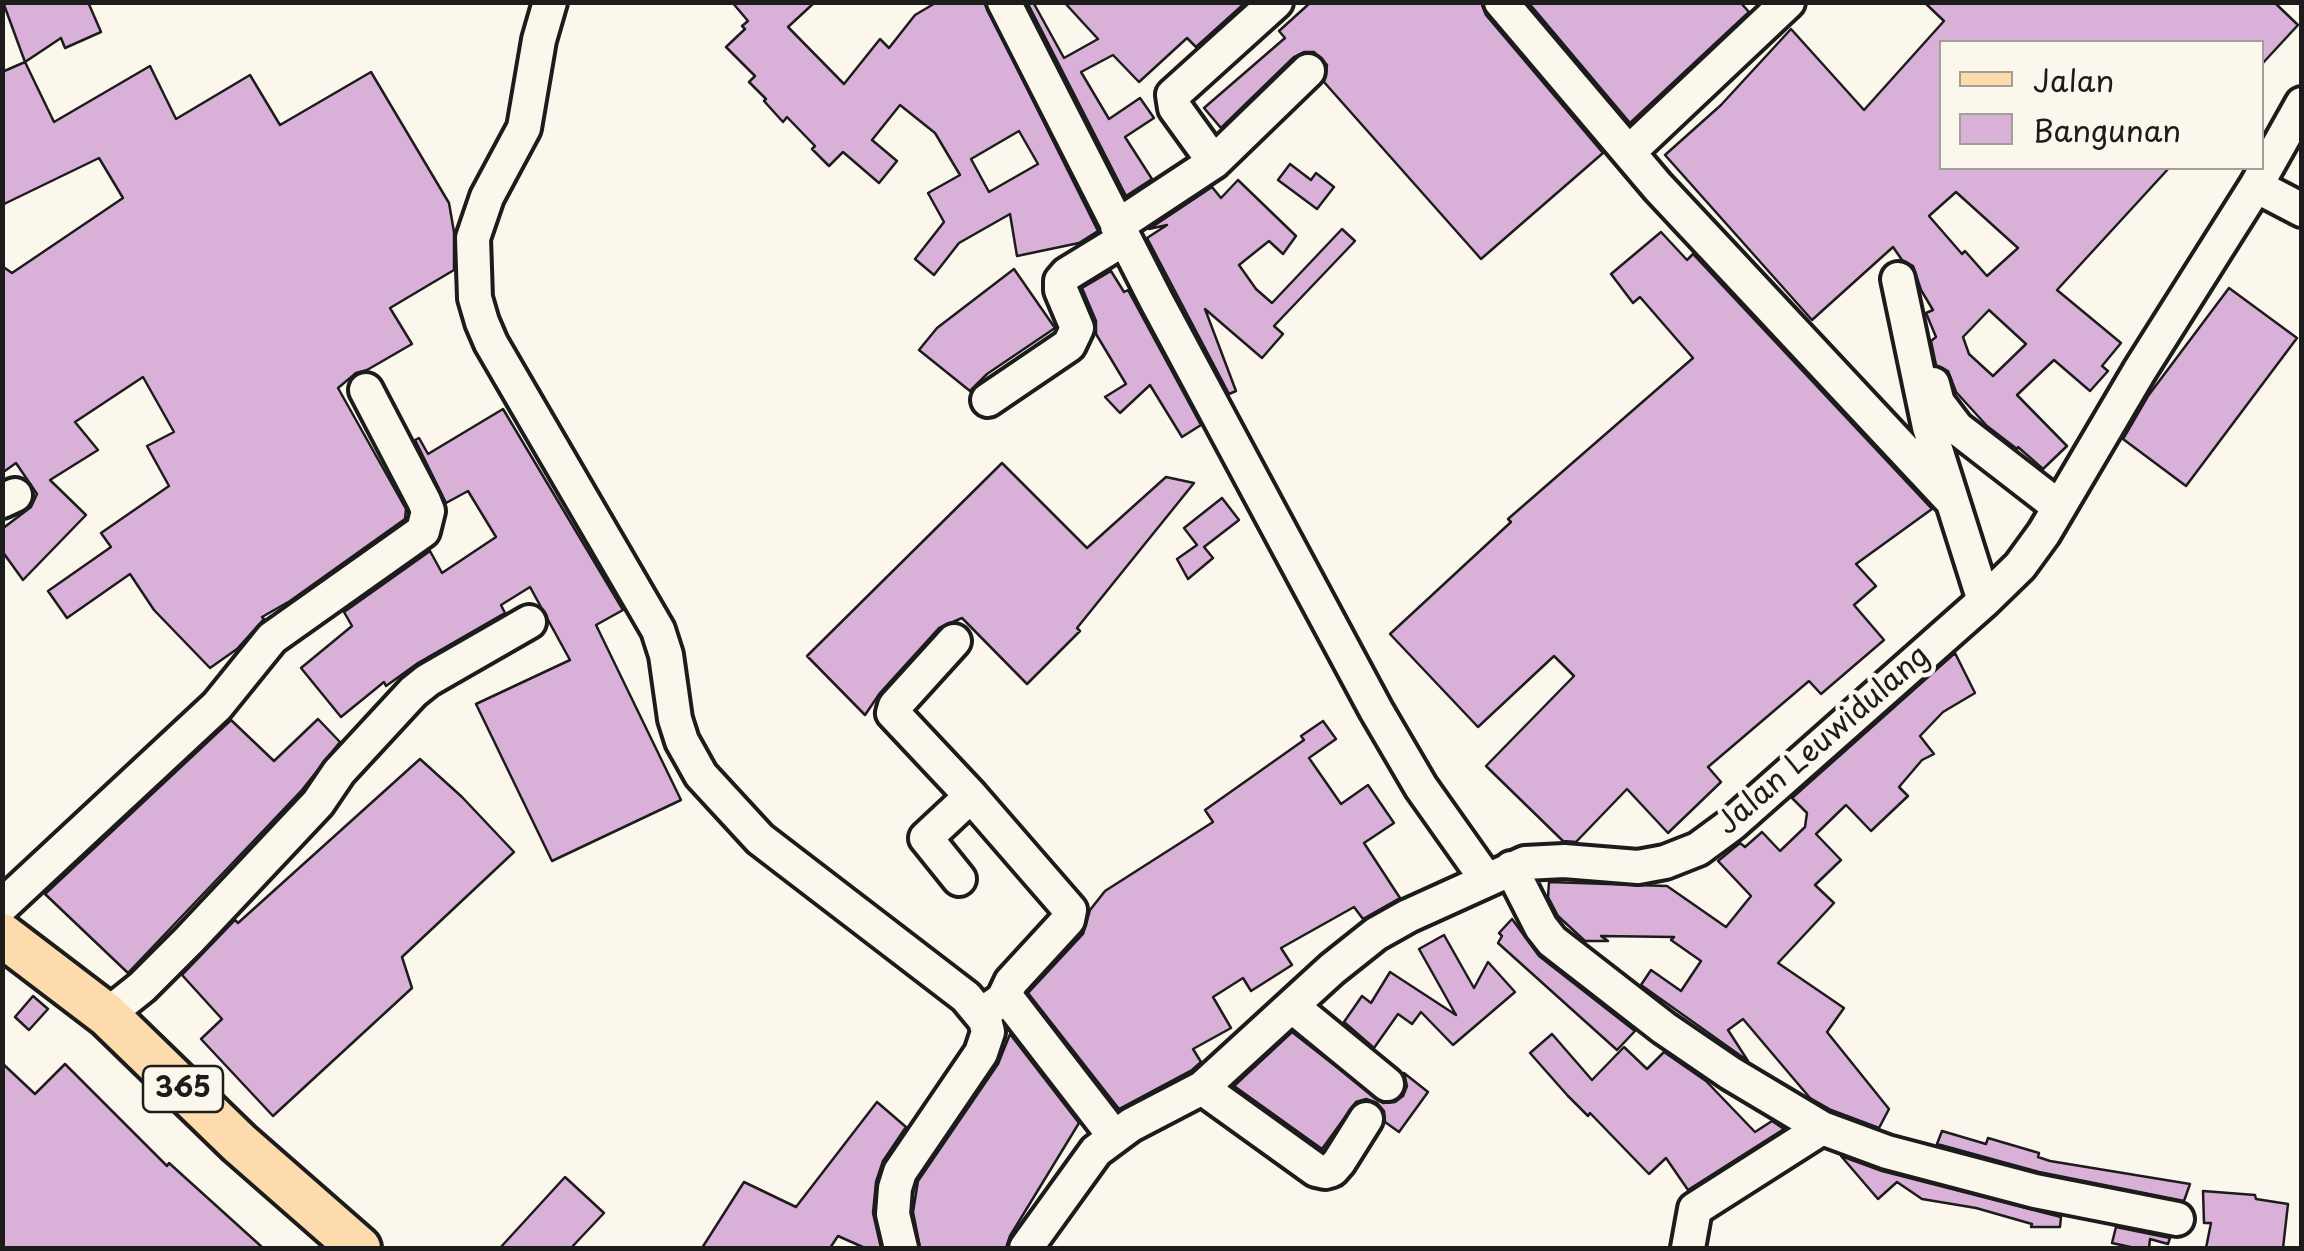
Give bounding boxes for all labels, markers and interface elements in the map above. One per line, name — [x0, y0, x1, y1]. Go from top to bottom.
legend — [1939, 40, 2264, 170]
text: Jalan — [2033, 57, 2114, 102]
text: Bangunan — [2033, 107, 2181, 152]
street label: Jalan Leuwidulang — [1710, 639, 1938, 843]
road number: 365 — [143, 1066, 223, 1112]

